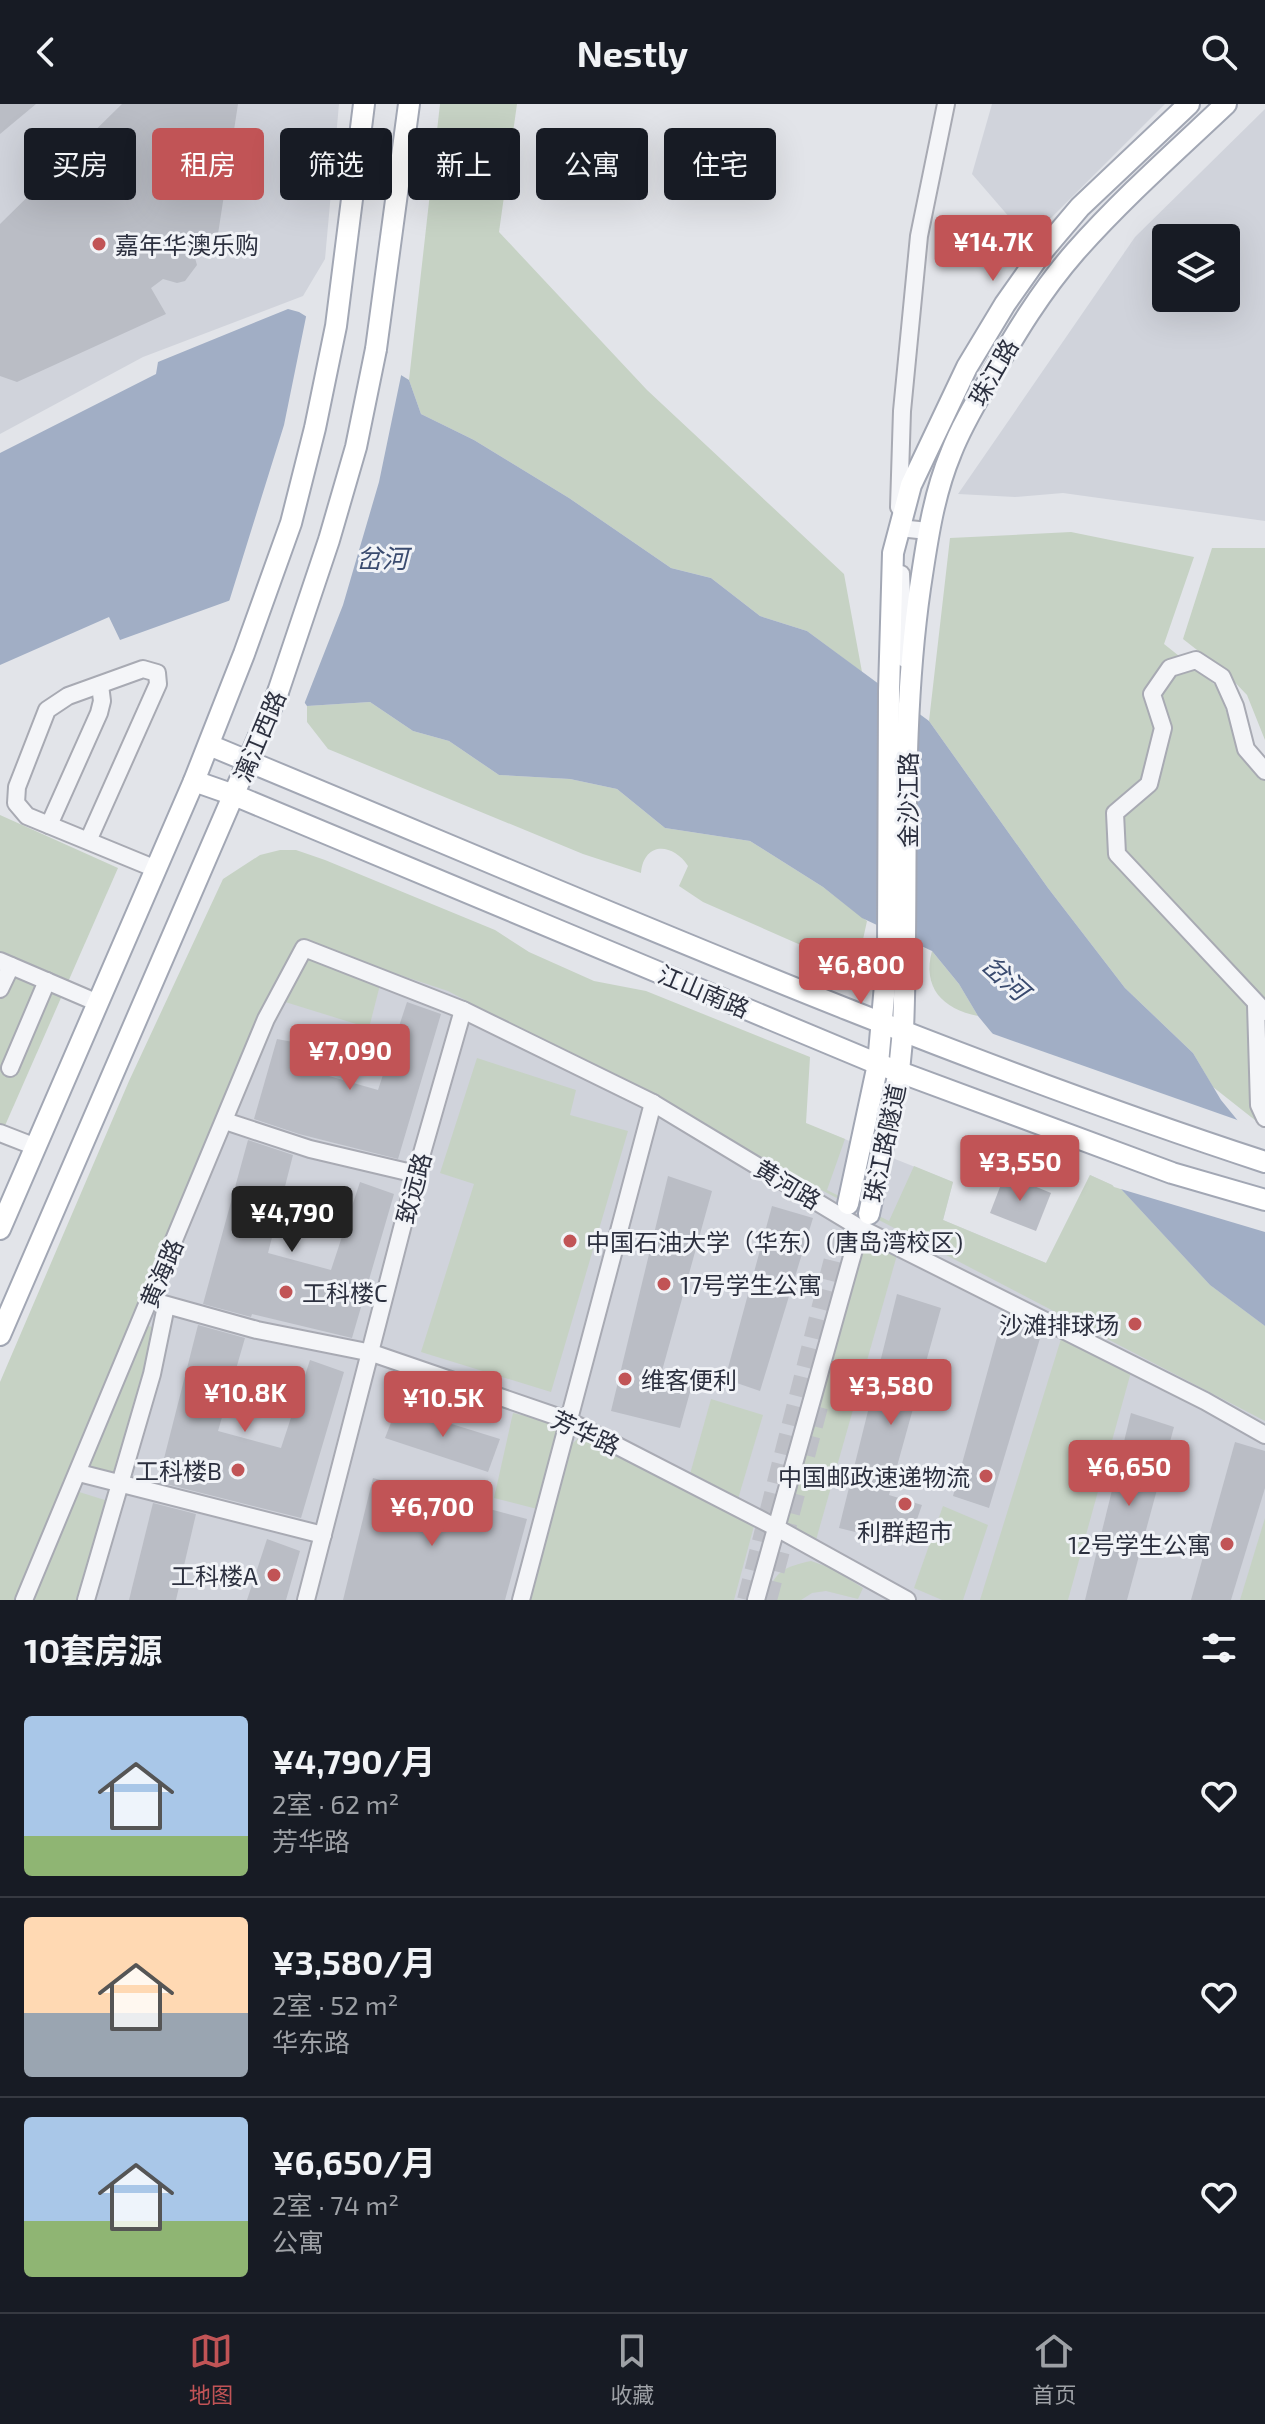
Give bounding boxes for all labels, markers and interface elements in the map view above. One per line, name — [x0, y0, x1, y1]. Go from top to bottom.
icon: back — [24, 30, 68, 74]
icon: search — [1197, 30, 1241, 74]
text: Nestly — [577, 31, 688, 74]
chip: 买房 — [24, 128, 136, 200]
chip: 租房 — [152, 128, 264, 200]
chip: 筛选 — [280, 128, 392, 200]
chip: 新上 — [408, 128, 520, 200]
chip: 公寓 — [536, 128, 648, 200]
chip: 住宅 — [664, 128, 776, 200]
pin: ¥14.7K — [928, 215, 1058, 283]
map controls — [1152, 224, 1240, 312]
button: layers — [1152, 224, 1240, 312]
text: ¥14.7K — [953, 225, 1033, 256]
place label: 嘉年华澳乐购 — [115, 230, 259, 259]
marker: 嘉年华澳乐购 — [90, 235, 108, 253]
street label: 珠江路 — [962, 334, 1024, 410]
water label: 岔河 — [356, 542, 413, 573]
street label: 漓江西路 — [227, 686, 291, 786]
street label: 金沙江路 — [893, 752, 922, 848]
pin: ¥6,800 — [796, 938, 926, 1006]
text: ¥6,800 — [817, 948, 905, 979]
water label: 岔河 — [976, 948, 1039, 1009]
street label: 江山南路 — [654, 959, 754, 1023]
pin: ¥7,090 — [285, 1024, 415, 1092]
text: ¥7,090 — [308, 1034, 392, 1065]
street label: 珠江路隧道 — [857, 1081, 911, 1205]
pin: ¥3,550 — [955, 1135, 1085, 1203]
text: ¥3,550 — [978, 1145, 1062, 1176]
street label: 致远路 — [390, 1149, 436, 1227]
street label: 黄河路 — [750, 1153, 826, 1215]
pin: ¥4,790 — [227, 1186, 357, 1254]
text: ¥4,790 — [250, 1196, 334, 1227]
place label: 中国石油大学（华东）(唐岛湾校区) — [586, 1227, 963, 1256]
marker: 中国石油大学（华东）(唐岛湾校区) — [561, 1232, 579, 1250]
street label: 黄海路 — [134, 1234, 188, 1312]
place label: 17号学生公寓 — [680, 1270, 822, 1299]
marker: 17号学生公寓 — [655, 1275, 673, 1293]
place label: 工科楼C — [302, 1278, 388, 1307]
marker: 工科楼C — [277, 1283, 295, 1301]
place label: 沙滩排球场 — [999, 1310, 1119, 1339]
marker: 沙滩排球场 — [1126, 1315, 1144, 1333]
pin: ¥3,580 — [826, 1359, 956, 1427]
place label: 维客便利 — [641, 1365, 737, 1394]
pin: ¥10.8K — [180, 1366, 310, 1434]
text: ¥3,580 — [848, 1369, 934, 1400]
marker: 维客便利 — [616, 1370, 634, 1388]
pin: ¥10.5K — [378, 1371, 508, 1439]
text: ¥10.8K — [203, 1376, 287, 1407]
text: ¥10.5K — [402, 1381, 484, 1412]
street label: 芳华路 — [547, 1404, 625, 1460]
pin: ¥6,650 — [1064, 1440, 1194, 1508]
text: ¥6,650 — [1087, 1450, 1172, 1481]
place label: 工科楼B — [135, 1456, 222, 1485]
marker: 工科楼B — [229, 1461, 247, 1479]
place label: 中国邮政速递物流 — [778, 1462, 970, 1491]
marker: 中国邮政速递物流 — [977, 1467, 995, 1485]
pin: ¥6,700 — [367, 1480, 497, 1548]
text: ¥6,700 — [390, 1490, 474, 1521]
marker: 利群超市 — [896, 1495, 914, 1513]
place label: 利群超市 — [857, 1517, 953, 1546]
place label: 12号学生公寓 — [1068, 1530, 1211, 1559]
marker: 12号学生公寓 — [1218, 1535, 1236, 1553]
place label: 工科楼A — [171, 1561, 258, 1590]
marker: 工科楼A — [265, 1566, 283, 1584]
icon: filters — [1197, 1626, 1241, 1670]
text: 10套房源 — [24, 1629, 162, 1670]
text: ¥4,790/月 — [272, 1740, 436, 1781]
icon: home — [88, 1748, 184, 1844]
icon: heart — [1197, 1774, 1241, 1818]
text: 2室 · 62 m² — [272, 1788, 399, 1819]
text: 芳华路 — [272, 1825, 350, 1856]
text: ¥3,580/月 — [272, 1941, 436, 1982]
icon: home — [88, 1949, 184, 2045]
icon: heart — [1197, 1975, 1241, 2019]
text: 2室 · 52 m² — [272, 1989, 398, 2020]
text: 华东路 — [272, 2026, 350, 2057]
text: ¥6,650/月 — [272, 2141, 436, 2182]
icon: home — [88, 2149, 184, 2245]
icon: heart — [1197, 2175, 1241, 2219]
text: 2室 · 74 m² — [272, 2189, 399, 2220]
text: 公寓 — [272, 2226, 324, 2257]
tab: 地图 — [189, 2329, 233, 2409]
tab: 收藏 — [610, 2329, 654, 2409]
tab: 首页 — [1032, 2329, 1076, 2409]

